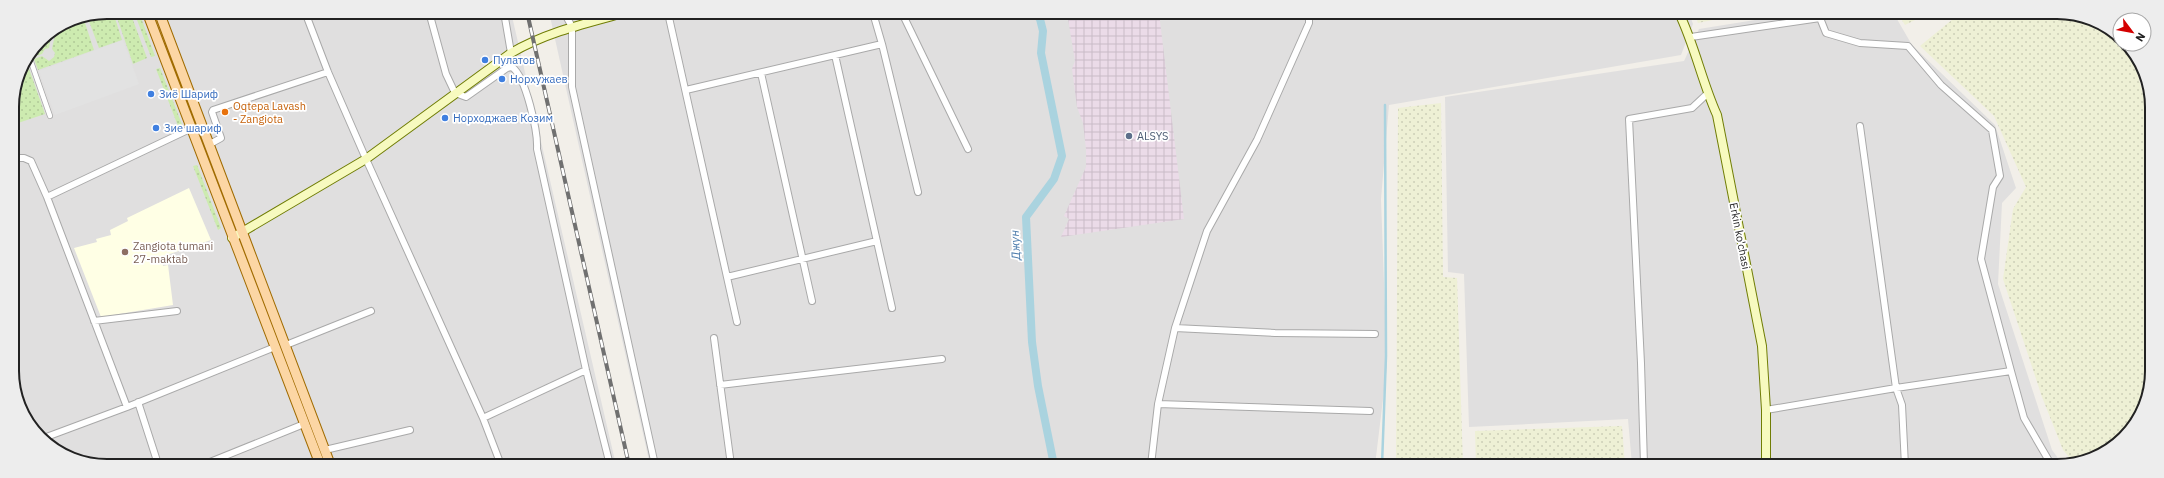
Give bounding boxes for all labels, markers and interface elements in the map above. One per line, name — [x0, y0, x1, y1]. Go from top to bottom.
north arrow — [2112, 12, 2152, 52]
text: N — [2132, 30, 2149, 44]
place label: Пулатов — [493, 53, 535, 67]
marker: Пулатов — [480, 55, 490, 65]
place label: Норхужаев — [510, 72, 568, 86]
marker: Норхужаев — [497, 74, 507, 84]
place label: Зиё Шариф — [159, 87, 218, 101]
marker: Зиё Шариф — [146, 89, 156, 99]
place label: Oqtepa Lavash - Zangiota — [233, 99, 306, 126]
marker: Oqtepa Lavash - Zangiota — [220, 107, 230, 117]
place label: Норходжаев Козим — [453, 111, 553, 125]
marker: Норходжаев Козим — [440, 113, 450, 123]
place label: Зие шариф — [164, 121, 221, 135]
marker: Зие шариф — [151, 123, 161, 133]
place label: ALSYS — [1137, 129, 1169, 143]
marker: ALSYS — [1124, 131, 1134, 141]
street label: Erkin ko'chasi — [1727, 201, 1753, 271]
water label: Джун — [1007, 229, 1023, 261]
place label: Zangiota tumani 27-maktab — [133, 239, 213, 266]
marker: Zangiota tumani 27-maktab — [120, 247, 130, 257]

